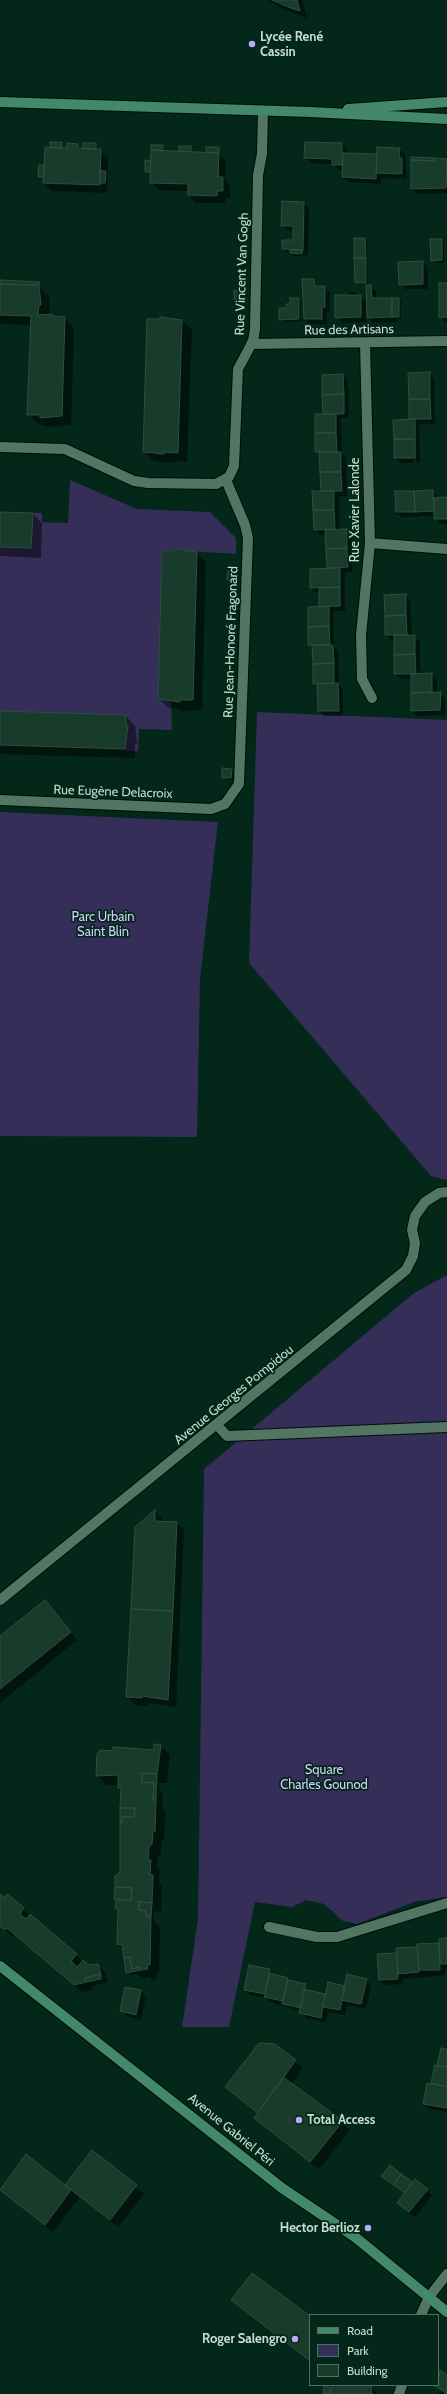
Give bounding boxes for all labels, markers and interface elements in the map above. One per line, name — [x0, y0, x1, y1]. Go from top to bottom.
place label: Lycée René Cassin — [260, 29, 323, 60]
marker: Lycée René Cassin — [247, 39, 257, 49]
street label: Rue Vincent Van Gogh — [232, 212, 252, 336]
street label: Rue des Artisans — [304, 321, 394, 339]
street label: Rue Xavier Lalonde — [347, 458, 363, 562]
street label: Rue Jean-Honoré Fragonard — [221, 566, 241, 718]
street label: Rue Eugène Delacroix — [53, 782, 173, 802]
park label: Parc Urbain Saint Blin — [71, 909, 135, 940]
street label: Avenue Georges Pompidou — [171, 1342, 297, 1448]
park label: Square Charles Gounod — [280, 1762, 368, 1793]
street label: Avenue Gabriel Péri — [185, 2090, 277, 2170]
place label: Total Access — [307, 2112, 375, 2128]
marker: Total Access — [294, 2115, 304, 2125]
place label: Hector Berlioz — [280, 2220, 360, 2236]
marker: Hector Berlioz — [363, 2223, 373, 2233]
legend — [309, 2314, 439, 2386]
text: Road — [347, 2323, 373, 2338]
place label: Roger Salengro — [202, 2331, 287, 2347]
marker: Roger Salengro — [290, 2334, 300, 2344]
text: Park — [347, 2343, 369, 2358]
text: Building — [347, 2363, 388, 2378]

